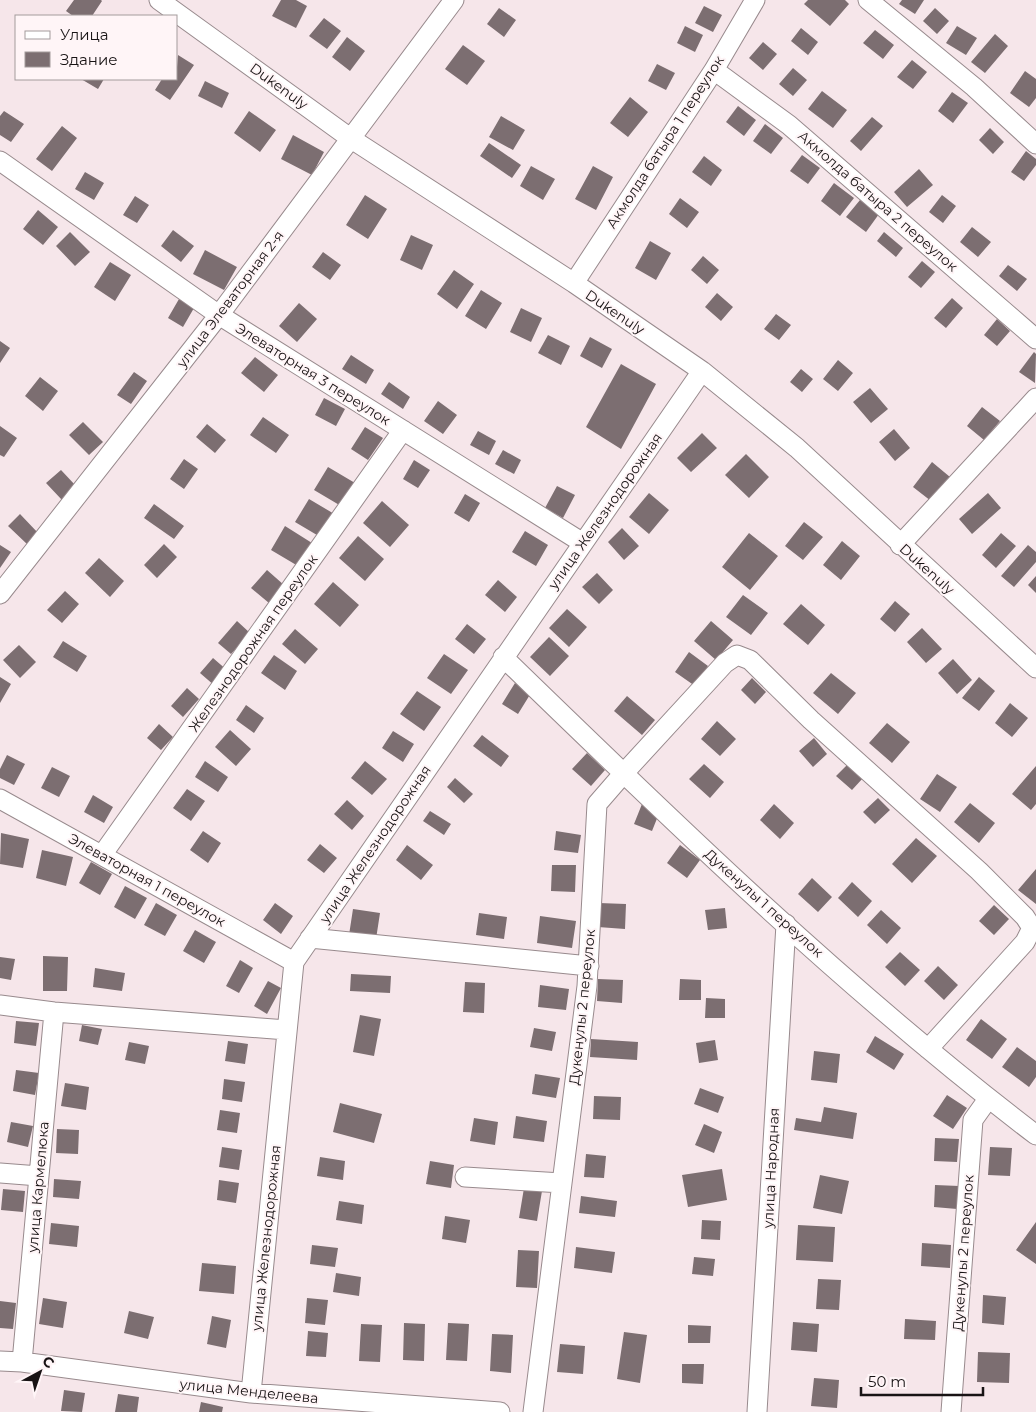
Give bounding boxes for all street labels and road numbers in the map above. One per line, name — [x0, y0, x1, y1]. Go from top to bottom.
street label: Акмолда батыра 1 переулок — [602, 52, 728, 232]
street label: Dukenuly — [246, 59, 312, 113]
street label: Акмолда батыра 2 переулок — [794, 127, 962, 275]
street label: улица Элеваторная 2-я — [172, 227, 287, 372]
street label: Dukenuly — [582, 286, 648, 339]
street label: Элеваторная 3 переулок — [232, 319, 394, 429]
street label: улица Железнодорожная — [543, 429, 666, 594]
street label: Dukenuly — [896, 540, 958, 599]
street label: Железнодорожная переулок — [185, 551, 321, 735]
street label: улица Железнодорожная — [315, 762, 435, 927]
street label: Элеваторная 1 переулок — [65, 829, 229, 931]
street label: Дукенулы 1 переулок — [701, 845, 827, 961]
street label: Дукенулы 2 переулок — [565, 928, 599, 1086]
street label: улица Народная — [759, 1107, 783, 1230]
street label: улица Кармелюка — [23, 1121, 53, 1254]
street label: улица Железнодорожная — [247, 1144, 285, 1333]
street label: Дукенулы 2 переулок — [949, 1174, 977, 1332]
street label: улица Менделеева — [178, 1375, 319, 1407]

